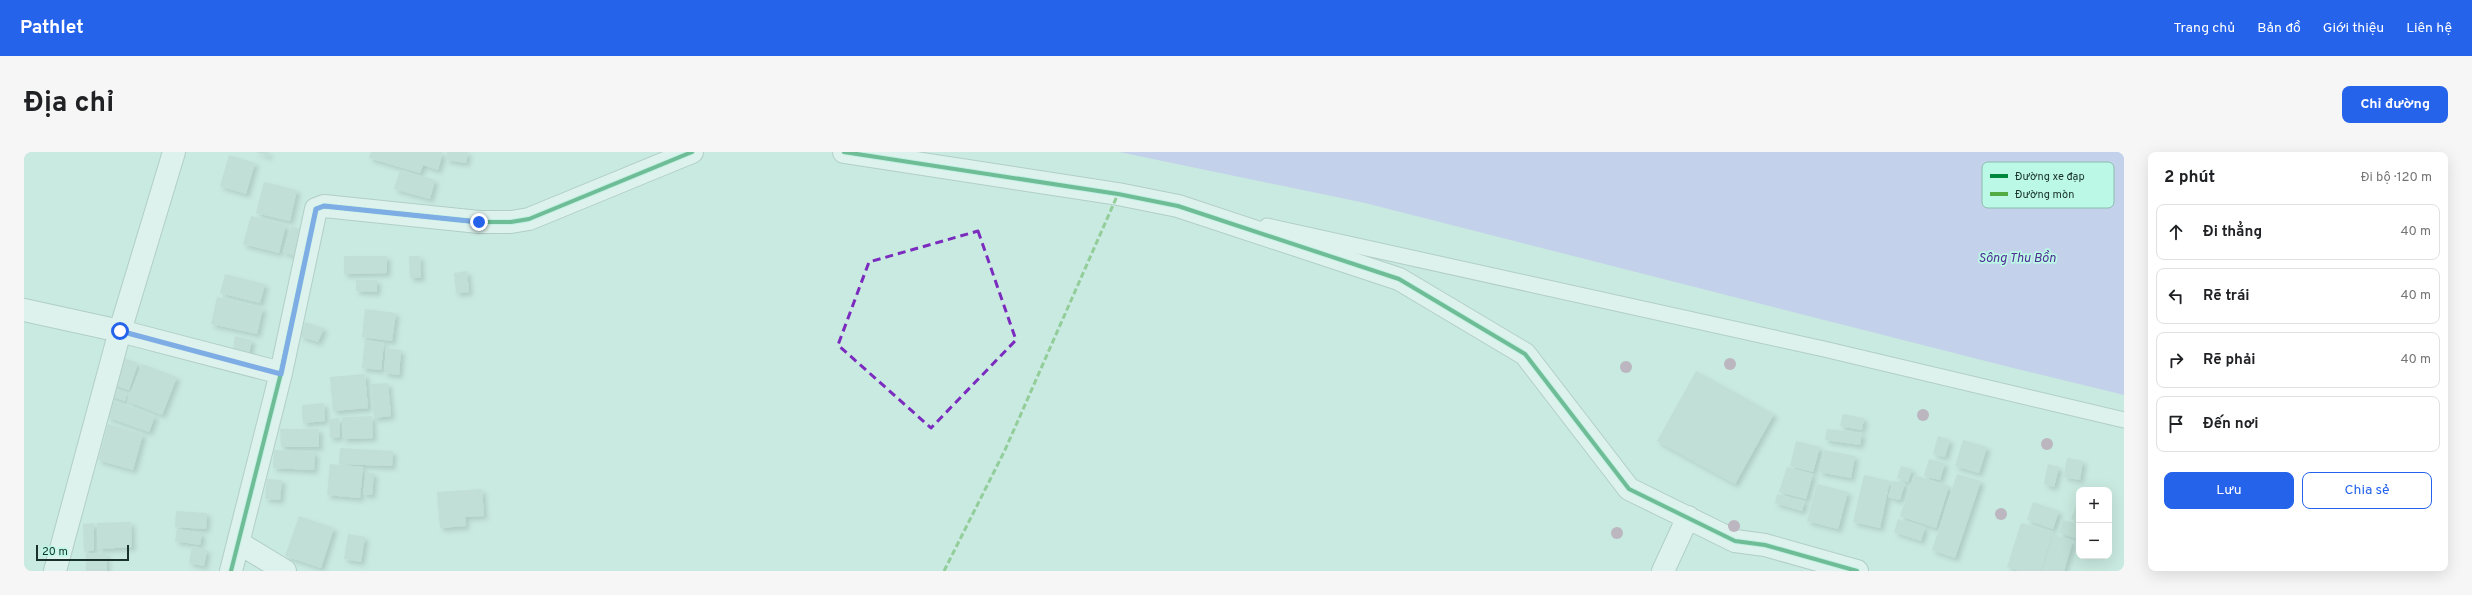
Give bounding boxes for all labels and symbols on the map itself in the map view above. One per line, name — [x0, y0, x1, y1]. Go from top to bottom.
legend — [1982, 162, 2114, 208]
text: Đường xe đạp — [2015, 170, 2085, 184]
text: Đường mòn — [2015, 188, 2074, 202]
route end — [470, 213, 488, 231]
water label: Sông Thu Bồn — [1978, 250, 2056, 267]
route start — [111, 322, 129, 340]
scale bar — [36, 543, 129, 562]

